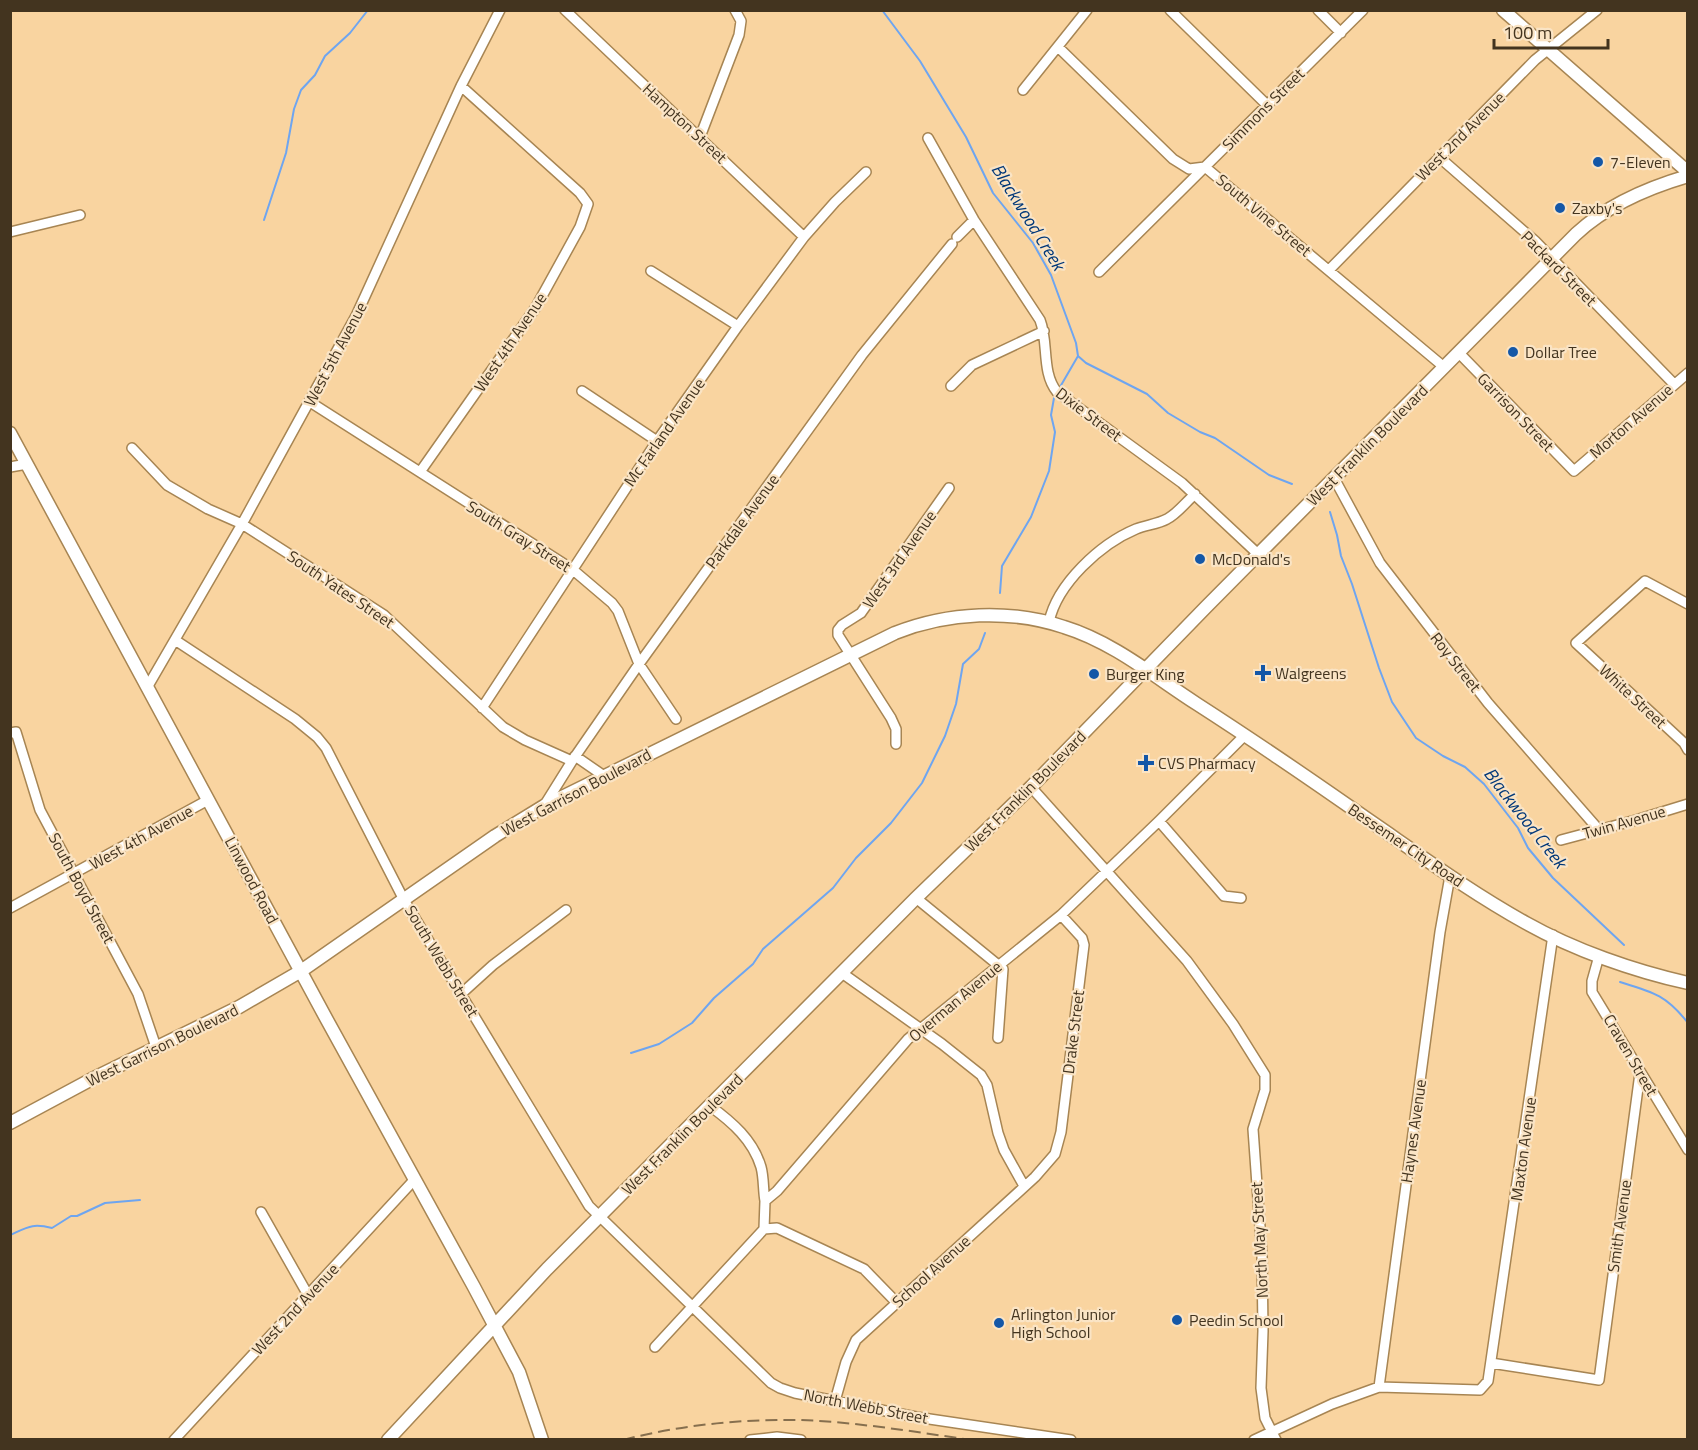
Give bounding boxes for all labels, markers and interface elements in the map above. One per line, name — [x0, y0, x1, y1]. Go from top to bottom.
scale bar — [1494, 12, 1608, 50]
text: 100 m — [1503, 19, 1552, 46]
street label: Simmons Street — [1216, 62, 1310, 156]
street label: Hampton Street — [637, 77, 733, 169]
street label: West 2nd Avenue — [1410, 86, 1510, 186]
place label: 7-Eleven — [1610, 150, 1671, 174]
marker: 7-Eleven — [1591, 155, 1605, 169]
water label: Blackwood Creek — [985, 158, 1073, 277]
street label: South Vine Street — [1211, 168, 1317, 262]
place label: Zaxby's — [1572, 196, 1623, 220]
marker: Zaxby's — [1553, 201, 1567, 215]
street label: Packard Street — [1516, 225, 1603, 312]
street label: West 4th Avenue — [468, 288, 552, 396]
street label: West 5th Avenue — [297, 297, 373, 411]
place label: Dollar Tree — [1525, 340, 1597, 364]
marker: Dollar Tree — [1506, 345, 1520, 359]
street label: Garrison Street — [1472, 367, 1560, 457]
street label: Mc Farland Avenue — [618, 373, 710, 491]
street label: Morton Avenue — [1584, 378, 1678, 464]
street label: West Franklin Boulevard — [1301, 379, 1433, 511]
street label: Dixie Street — [1051, 381, 1127, 447]
street label: Parkdale Avenue — [699, 469, 785, 573]
street label: South Gray Street — [462, 494, 576, 578]
street label: West 3rd Avenue — [856, 505, 942, 613]
street label: South Yates Street — [283, 544, 400, 634]
place label: McDonald's — [1212, 547, 1291, 571]
marker: McDonald's — [1193, 552, 1207, 566]
street label: Roy Street — [1425, 627, 1487, 697]
street label: White Street — [1594, 658, 1672, 734]
place label: Walgreens — [1275, 661, 1346, 685]
place label: Burger King — [1106, 662, 1185, 686]
marker: Walgreens — [1256, 666, 1270, 680]
marker: Burger King — [1087, 667, 1101, 681]
street label: West Franklin Boulevard — [959, 725, 1091, 857]
street label: West Garrison Boulevard — [497, 742, 655, 842]
place label: CVS Pharmacy — [1158, 751, 1256, 775]
marker: CVS Pharmacy — [1139, 756, 1153, 770]
water label: Blackwood Creek — [1477, 762, 1575, 875]
street label: Bessemer City Road — [1343, 797, 1469, 893]
street label: West 4th Avenue — [85, 799, 197, 875]
street label: Twin Avenue — [1580, 799, 1668, 845]
street label: South Boyd Street — [43, 828, 121, 948]
street label: Linwood Road — [219, 832, 285, 928]
street label: South Webb Street — [399, 900, 485, 1022]
street label: Overman Avenue — [903, 955, 1007, 1047]
street label: Drake Street — [1056, 988, 1090, 1075]
street label: West Garrison Boulevard — [82, 998, 242, 1092]
street label: Craven Street — [1598, 1010, 1664, 1101]
street label: West Franklin Boulevard — [616, 1068, 748, 1200]
street label: Haynes Avenue — [1394, 1078, 1432, 1184]
street label: Maxton Avenue — [1504, 1095, 1542, 1203]
street label: Smith Avenue — [1601, 1178, 1637, 1274]
street label: North May Street — [1244, 1181, 1274, 1299]
street label: School Avenue — [886, 1229, 976, 1313]
street label: West 2nd Avenue — [246, 1258, 344, 1360]
place label: Arlington Junior High School — [1011, 1302, 1116, 1344]
place label: Peedin School — [1189, 1308, 1284, 1332]
marker: Peedin School — [1170, 1313, 1184, 1327]
marker: Arlington Junior High School — [992, 1316, 1006, 1330]
street label: North Webb Street — [802, 1382, 931, 1430]

